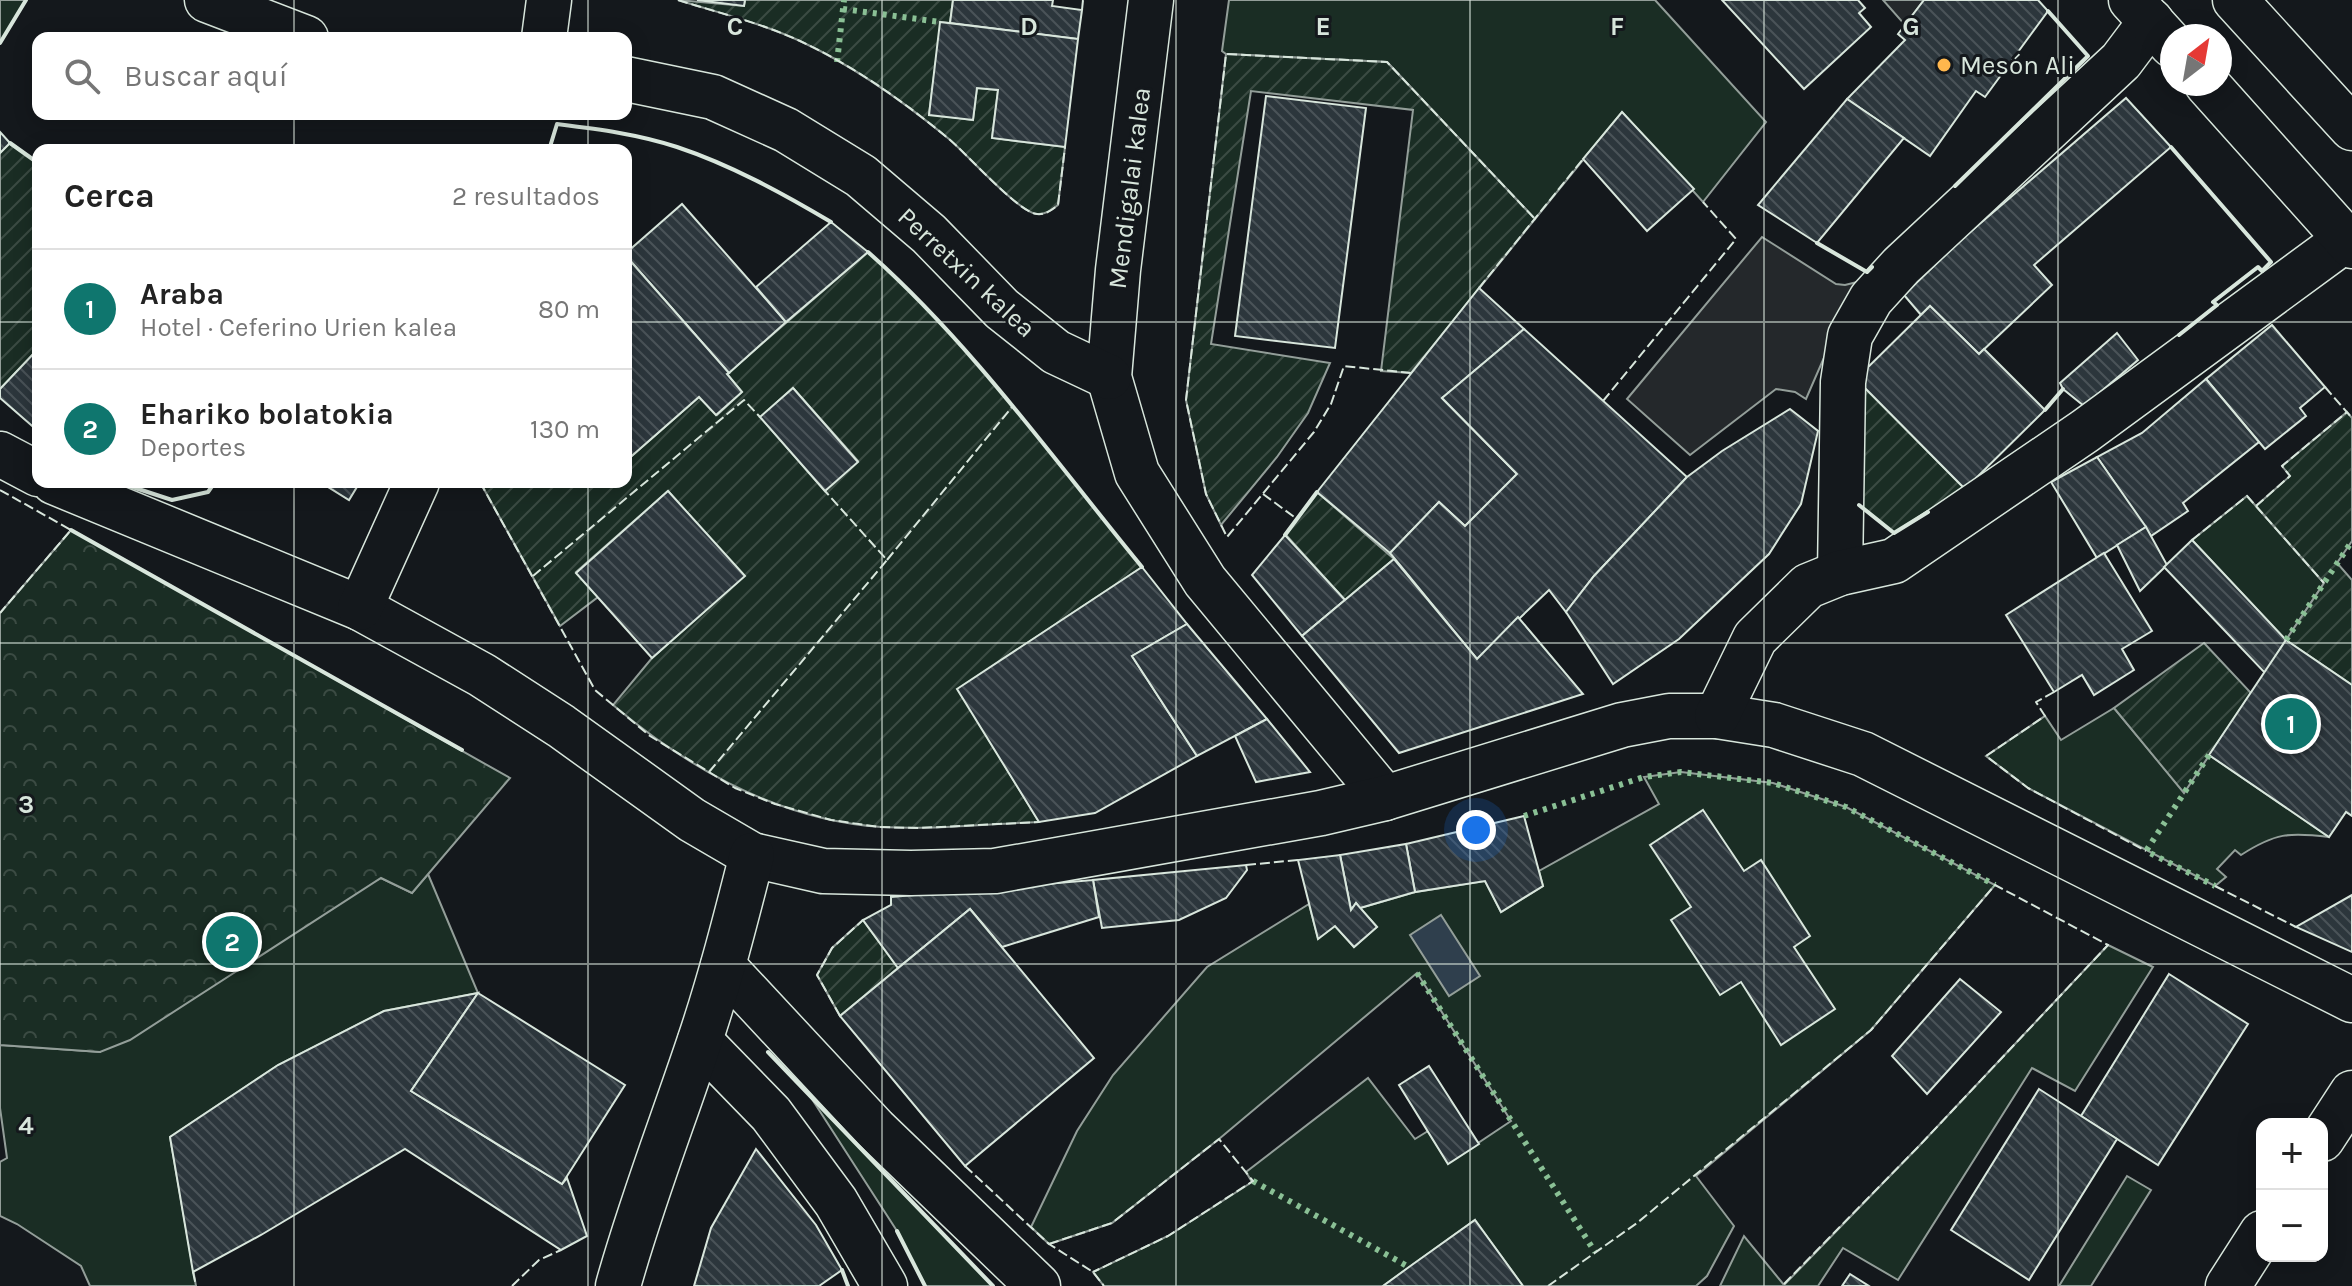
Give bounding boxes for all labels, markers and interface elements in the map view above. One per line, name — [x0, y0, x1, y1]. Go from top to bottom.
text: C — [727, 11, 743, 42]
text: D — [1020, 11, 1038, 42]
text: E — [1315, 11, 1331, 42]
text: F — [1610, 11, 1624, 42]
text: G — [1902, 11, 1920, 42]
north arrow — [2160, 24, 2232, 96]
search box — [32, 32, 632, 120]
place label: Mesón Ali — [1960, 50, 2075, 81]
icon: search — [60, 54, 104, 98]
marker: Mesón Ali — [1935, 56, 1953, 74]
text: Buscar aquí — [124, 58, 288, 94]
street label: Mendigalai kalea — [1102, 86, 1157, 291]
text: Cerca — [64, 176, 155, 216]
text: 2 resultados — [452, 181, 600, 212]
street label: Perretxin kalea — [892, 201, 1042, 344]
text: Araba — [140, 276, 224, 312]
text: 1 — [85, 294, 95, 325]
text: 80 m — [538, 294, 600, 325]
text: Hotel · Ceferino Urien kalea — [140, 312, 457, 343]
text: Ehariko bolatokia — [140, 396, 394, 432]
text: 2 — [82, 414, 98, 445]
text: 130 m — [530, 414, 600, 445]
text: Deportes — [140, 432, 246, 463]
pin: 1 — [2265, 694, 2317, 754]
text: 3 — [18, 789, 34, 820]
your location — [1456, 810, 1496, 850]
pin: 2 — [206, 912, 258, 972]
text: 4 — [18, 1110, 34, 1141]
map controls — [2256, 1118, 2328, 1262]
button: + — [2256, 1118, 2328, 1190]
button: − — [2256, 1190, 2328, 1262]

